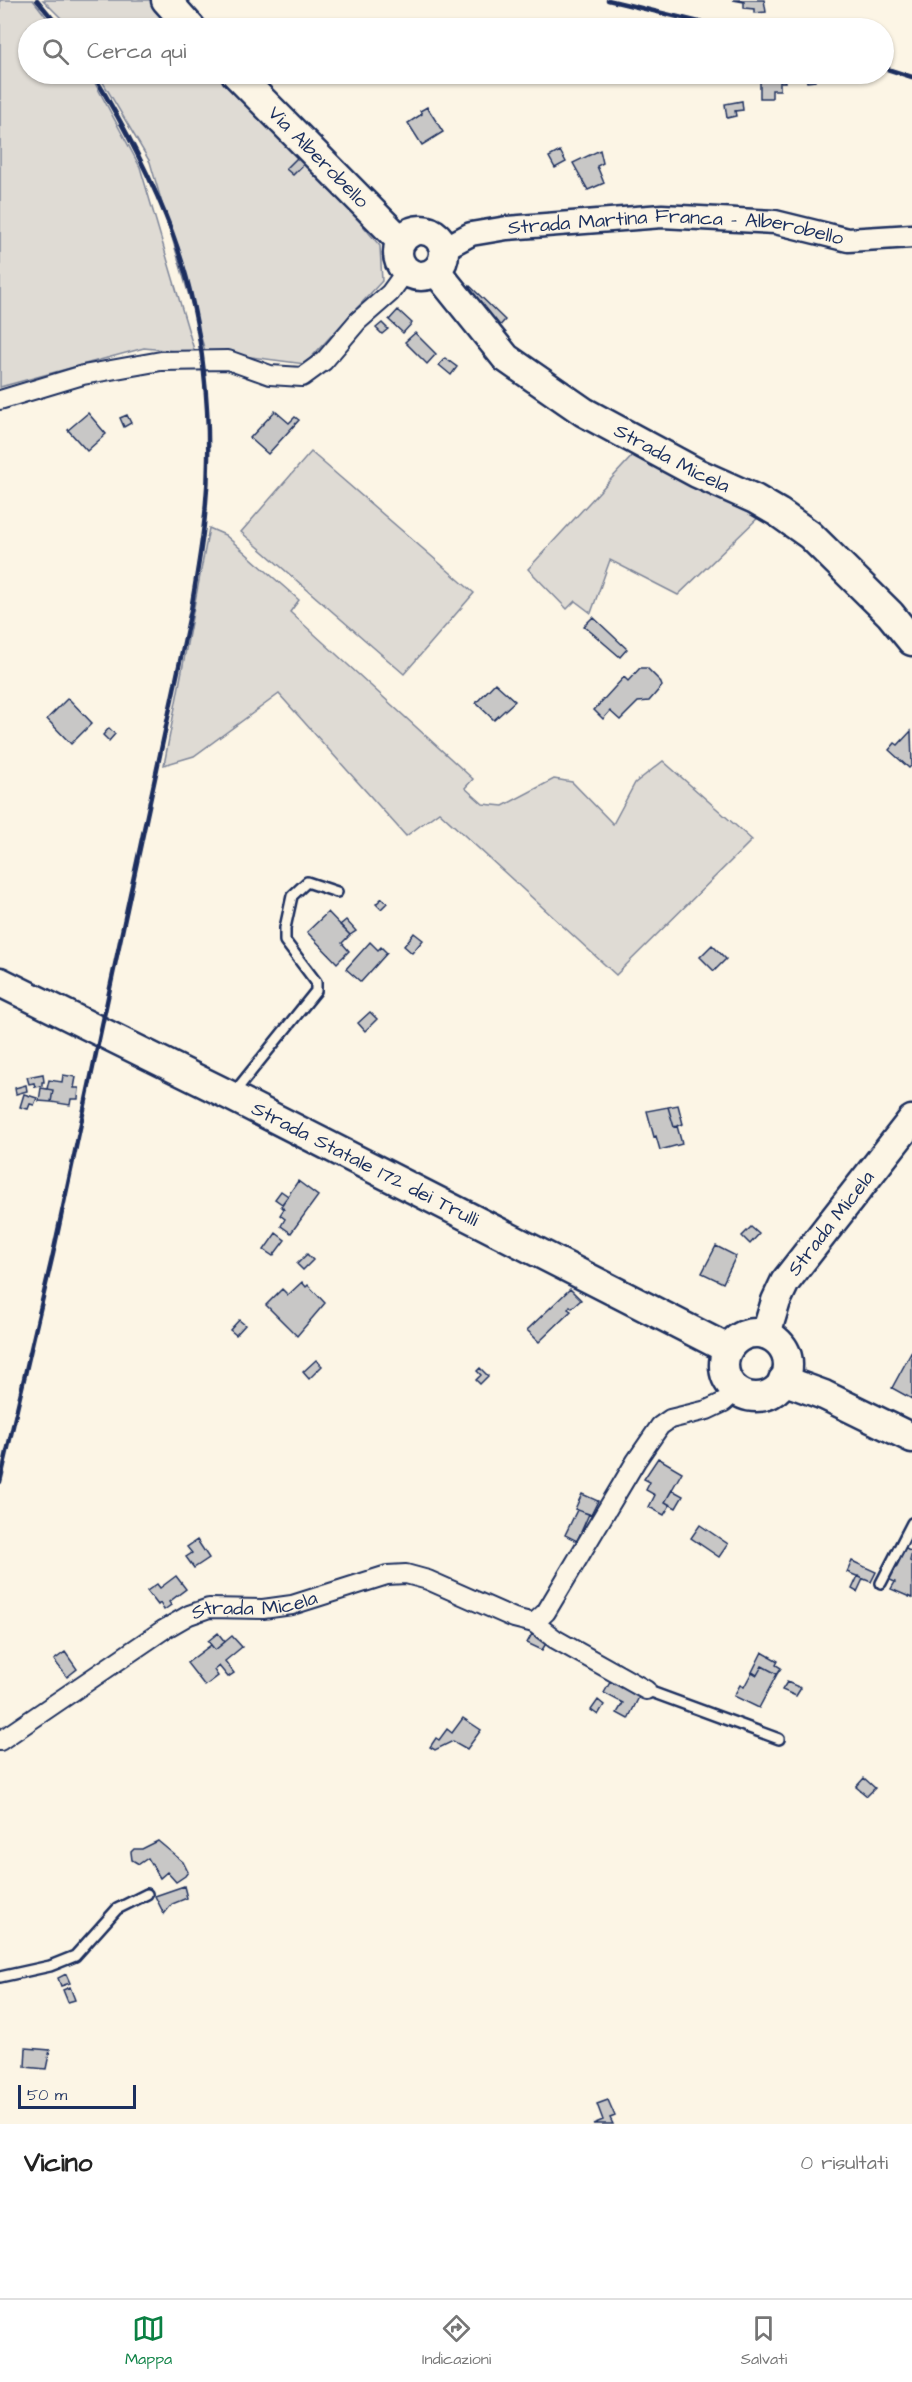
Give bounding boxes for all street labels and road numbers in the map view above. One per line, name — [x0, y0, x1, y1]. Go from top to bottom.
street label: Via Alberobello — [261, 100, 375, 215]
street label: Strada Martina Franca - Alberobello — [507, 202, 846, 252]
street label: Strada Micela — [609, 417, 734, 500]
street label: Strada Statale 172 dei Trulli — [247, 1095, 483, 1234]
street label: Strada Micela — [781, 1165, 881, 1282]
street label: Strada Micela — [187, 1584, 321, 1627]

